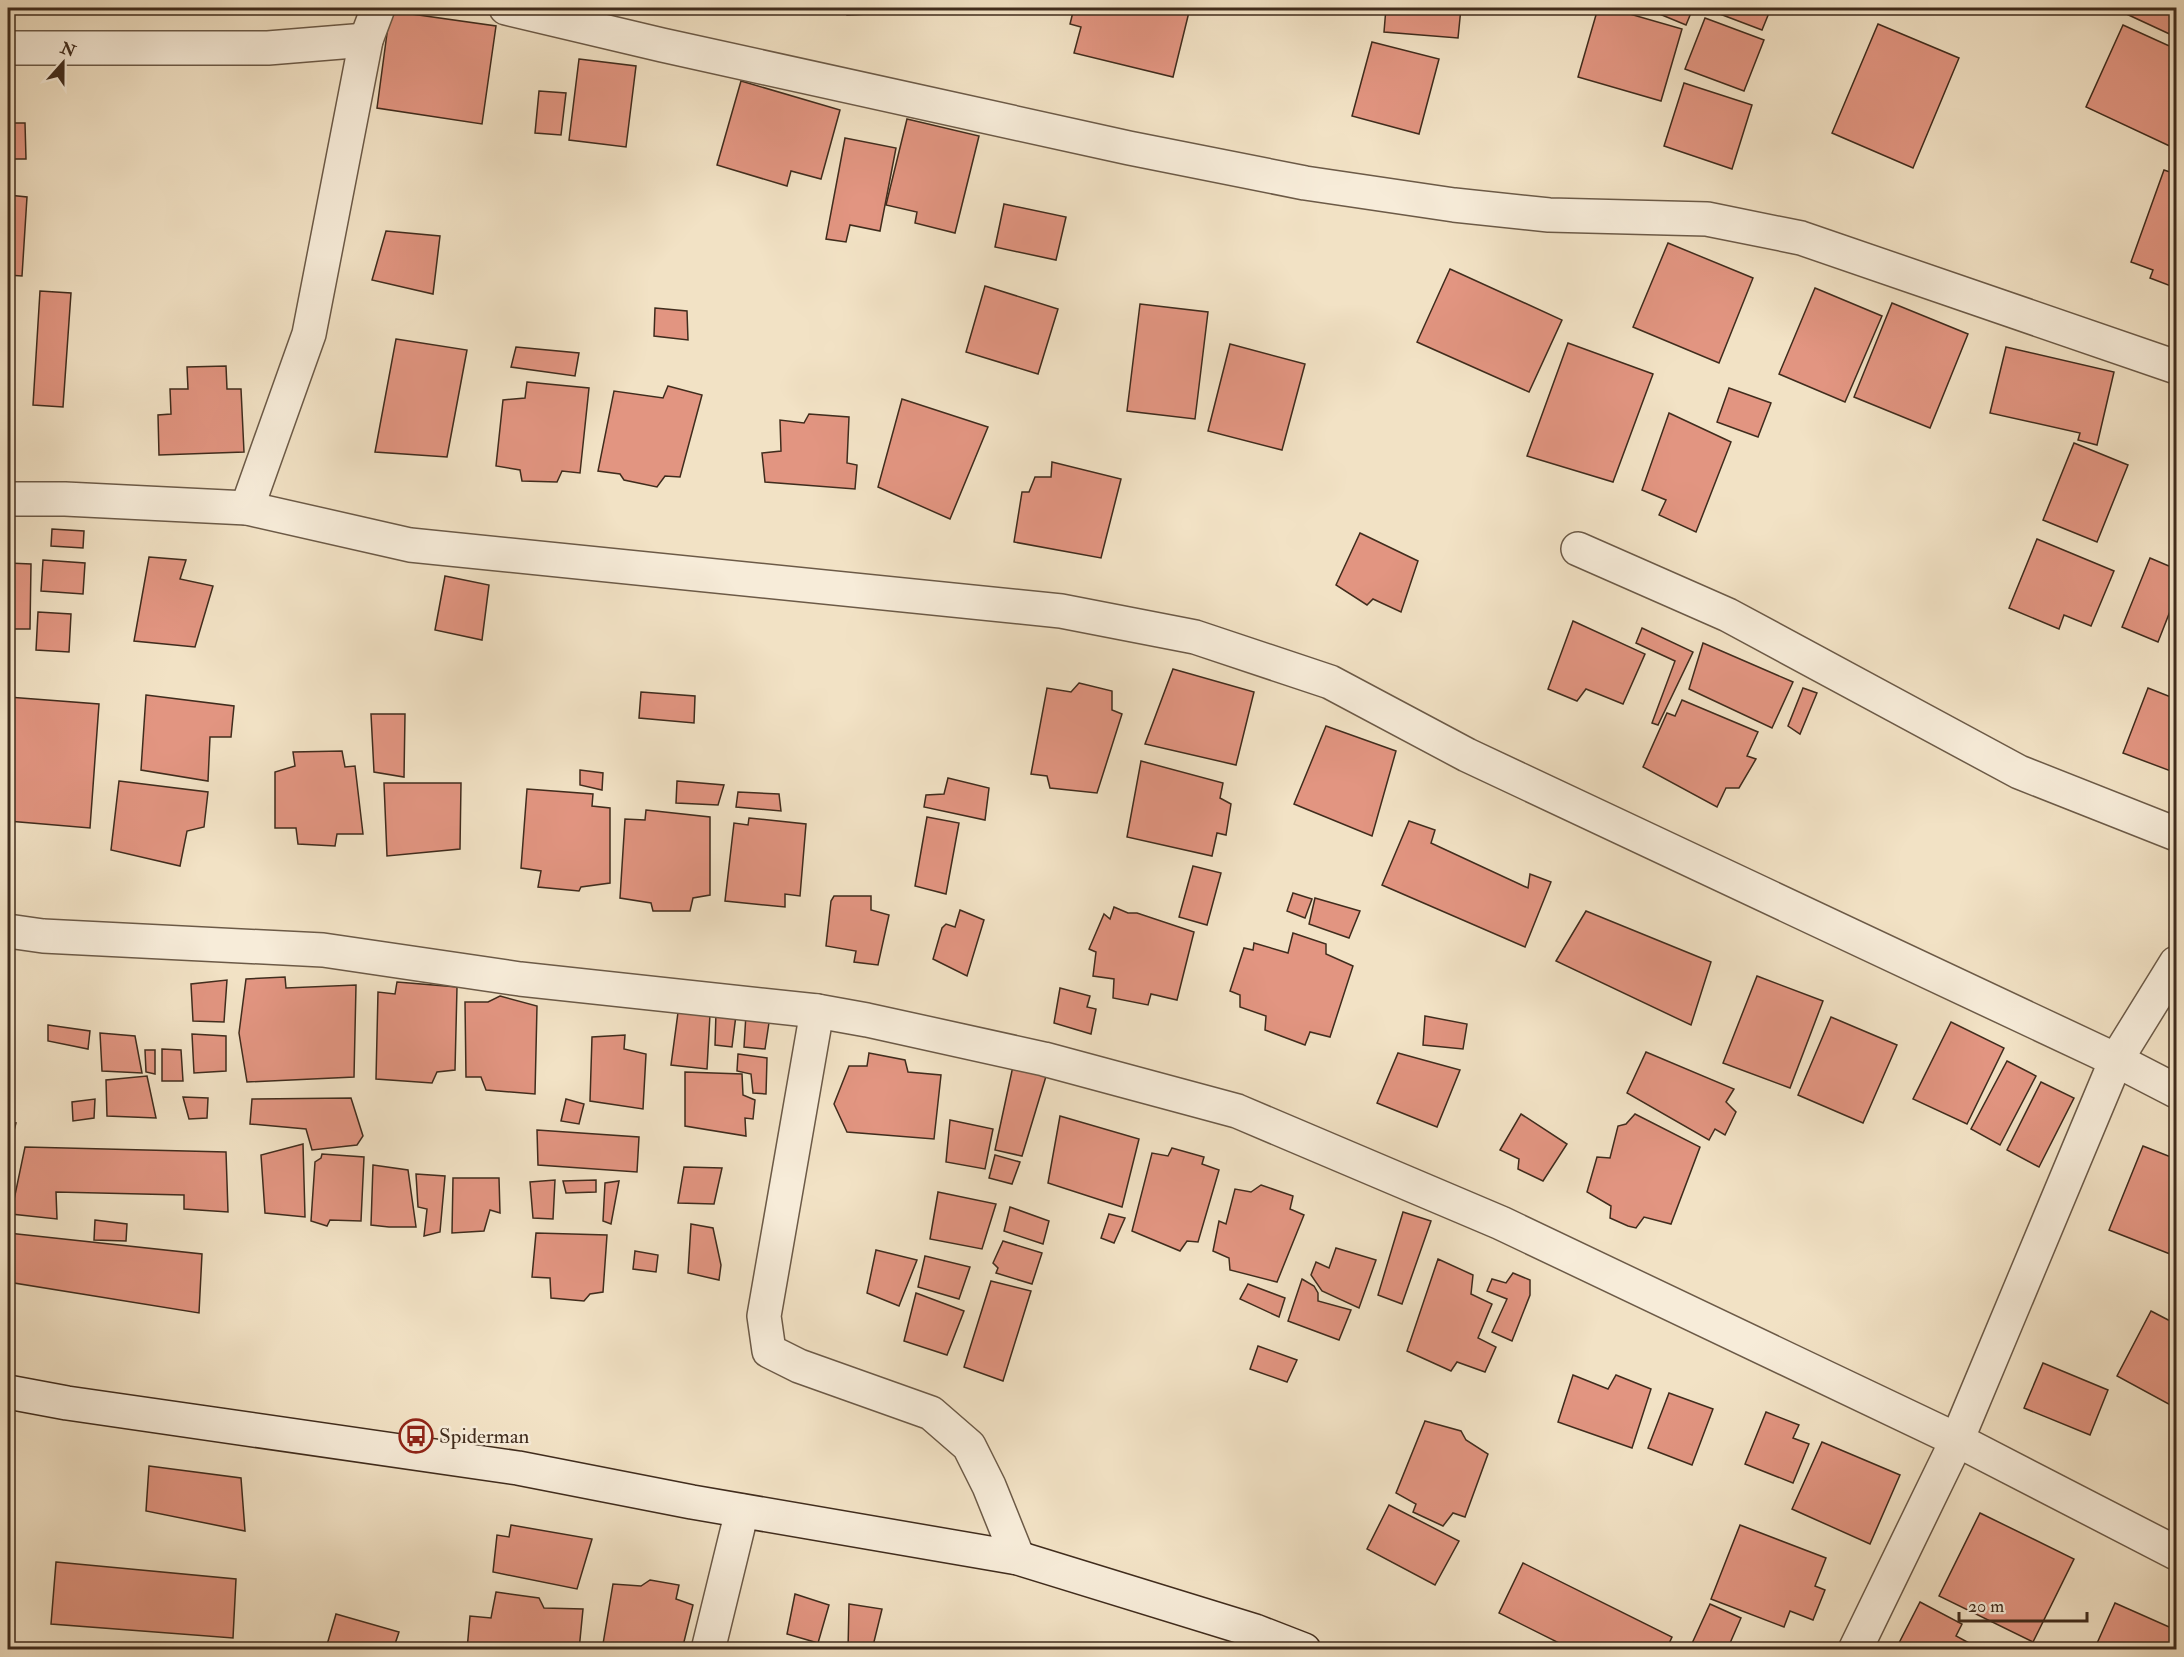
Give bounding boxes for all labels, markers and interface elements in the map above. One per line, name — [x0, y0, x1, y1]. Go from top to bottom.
north arrow — [33, 33, 93, 93]
text: N — [57, 38, 79, 62]
bus stop icon: Spiderman — [398, 1418, 434, 1454]
place label: Spiderman — [439, 1423, 530, 1450]
scale bar — [1959, 1585, 2086, 1623]
text: 20 m — [1968, 1595, 2004, 1618]

